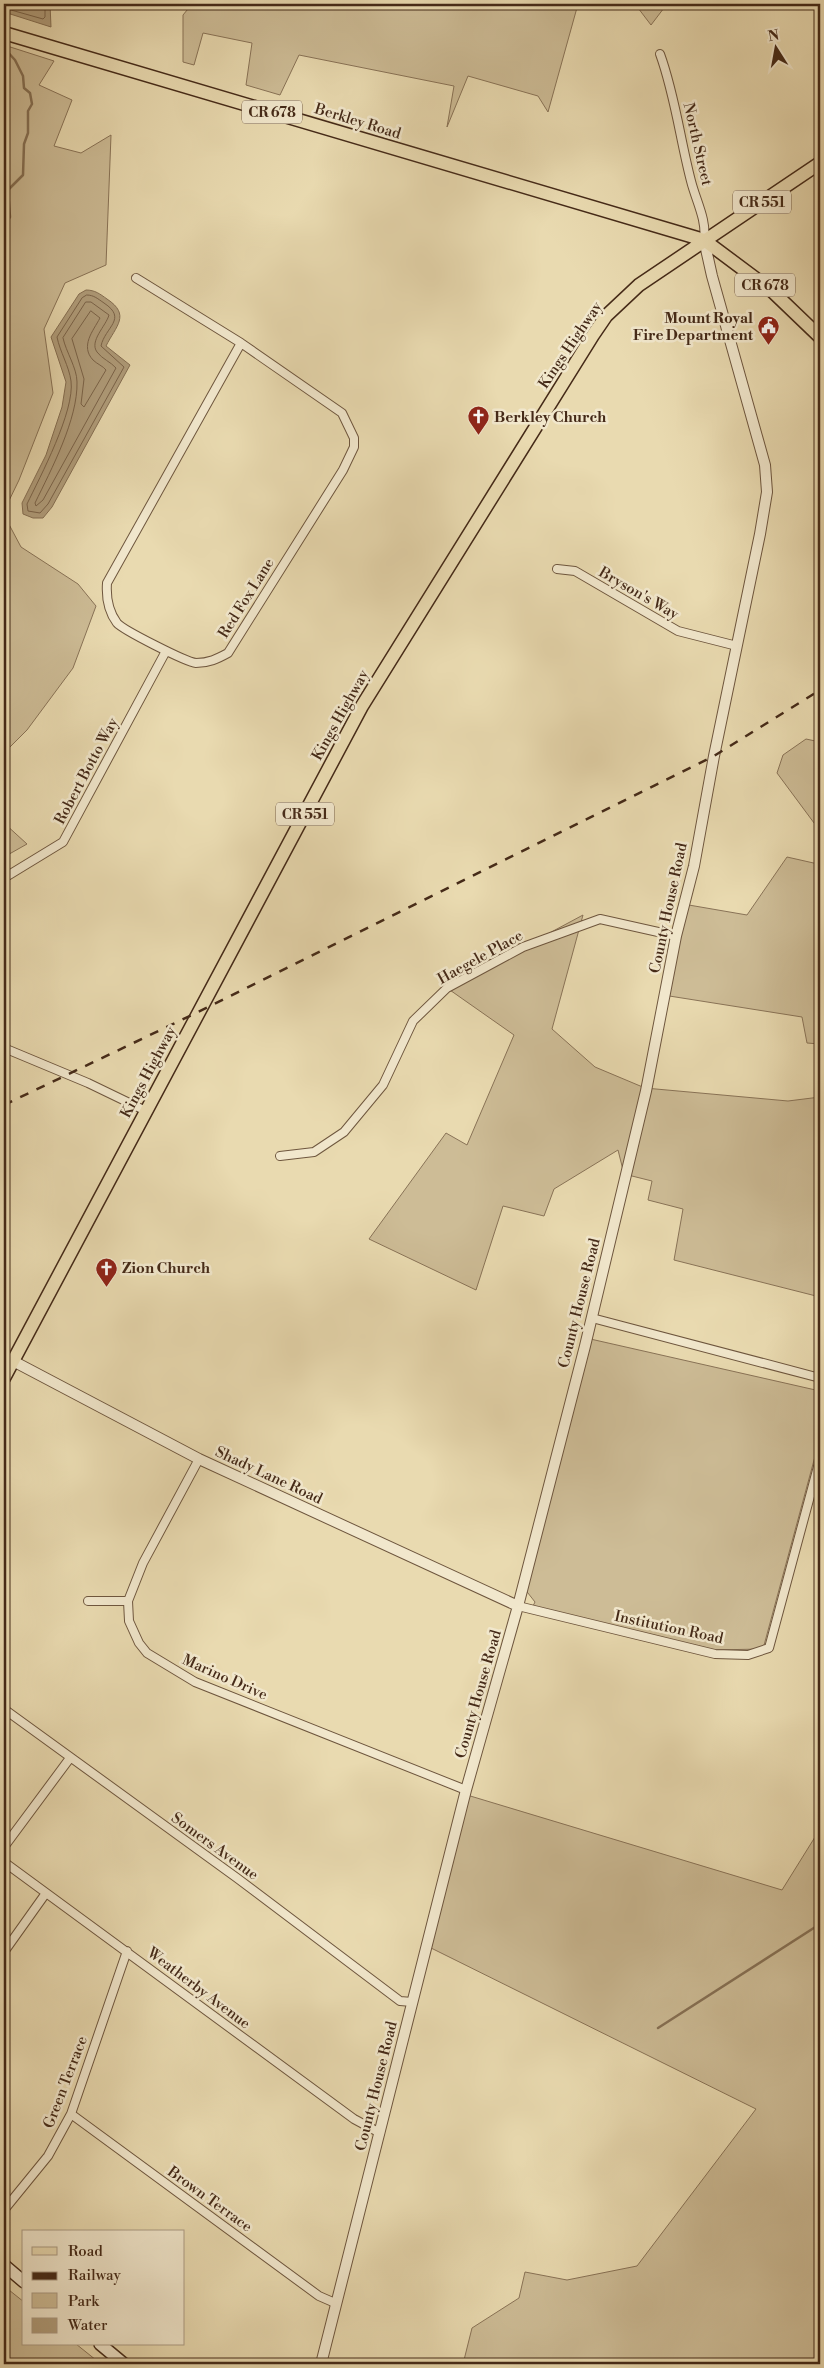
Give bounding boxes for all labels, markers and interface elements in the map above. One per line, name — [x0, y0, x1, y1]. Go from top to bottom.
north arrow — [752, 22, 802, 72]
text: N — [767, 26, 781, 46]
street label: Berkley Road — [311, 99, 404, 144]
road number: CR 678 — [242, 100, 302, 124]
street label: North Street — [679, 101, 716, 188]
road number: CR 551 — [733, 190, 791, 213]
road number: CR 678 — [735, 274, 795, 296]
street label: Kings Highway — [534, 297, 607, 392]
place label: Mount Royal Fire Department — [633, 309, 754, 345]
public building icon: Mount Royal Fire Department — [757, 315, 781, 346]
church icon: Berkley Church — [466, 405, 490, 436]
place label: Berkley Church — [494, 408, 607, 427]
street label: Red Fox Lane — [214, 555, 279, 642]
street label: Bryson's Way — [594, 562, 683, 624]
street label: Kings Highway — [308, 666, 374, 764]
street label: Robert Botto Way — [50, 714, 123, 828]
road number: CR 551 — [276, 802, 334, 826]
street label: County House Road — [645, 841, 692, 975]
street label: Haegele Place — [434, 926, 526, 989]
street label: Kings Highway — [116, 1023, 181, 1121]
street label: County House Road — [554, 1236, 605, 1370]
church icon: Zion Church — [94, 1256, 118, 1287]
place label: Zion Church — [122, 1259, 211, 1278]
street label: Shady Lane Road — [212, 1442, 326, 1509]
street label: Institution Road — [613, 1607, 726, 1648]
street label: County House Road — [451, 1627, 506, 1761]
street label: Marino Drive — [179, 1650, 270, 1705]
street label: Somers Avenue — [167, 1808, 262, 1884]
street label: Weatherby Avenue — [143, 1943, 254, 2033]
street label: County House Road — [351, 2019, 402, 2153]
street label: Green Terrace — [39, 2033, 92, 2131]
street label: Brown Terrace — [163, 2162, 256, 2237]
legend — [22, 2230, 185, 2346]
text: Road — [68, 2242, 103, 2261]
text: Railway — [68, 2266, 122, 2285]
text: Park — [68, 2292, 100, 2311]
text: Water — [67, 2316, 108, 2335]

